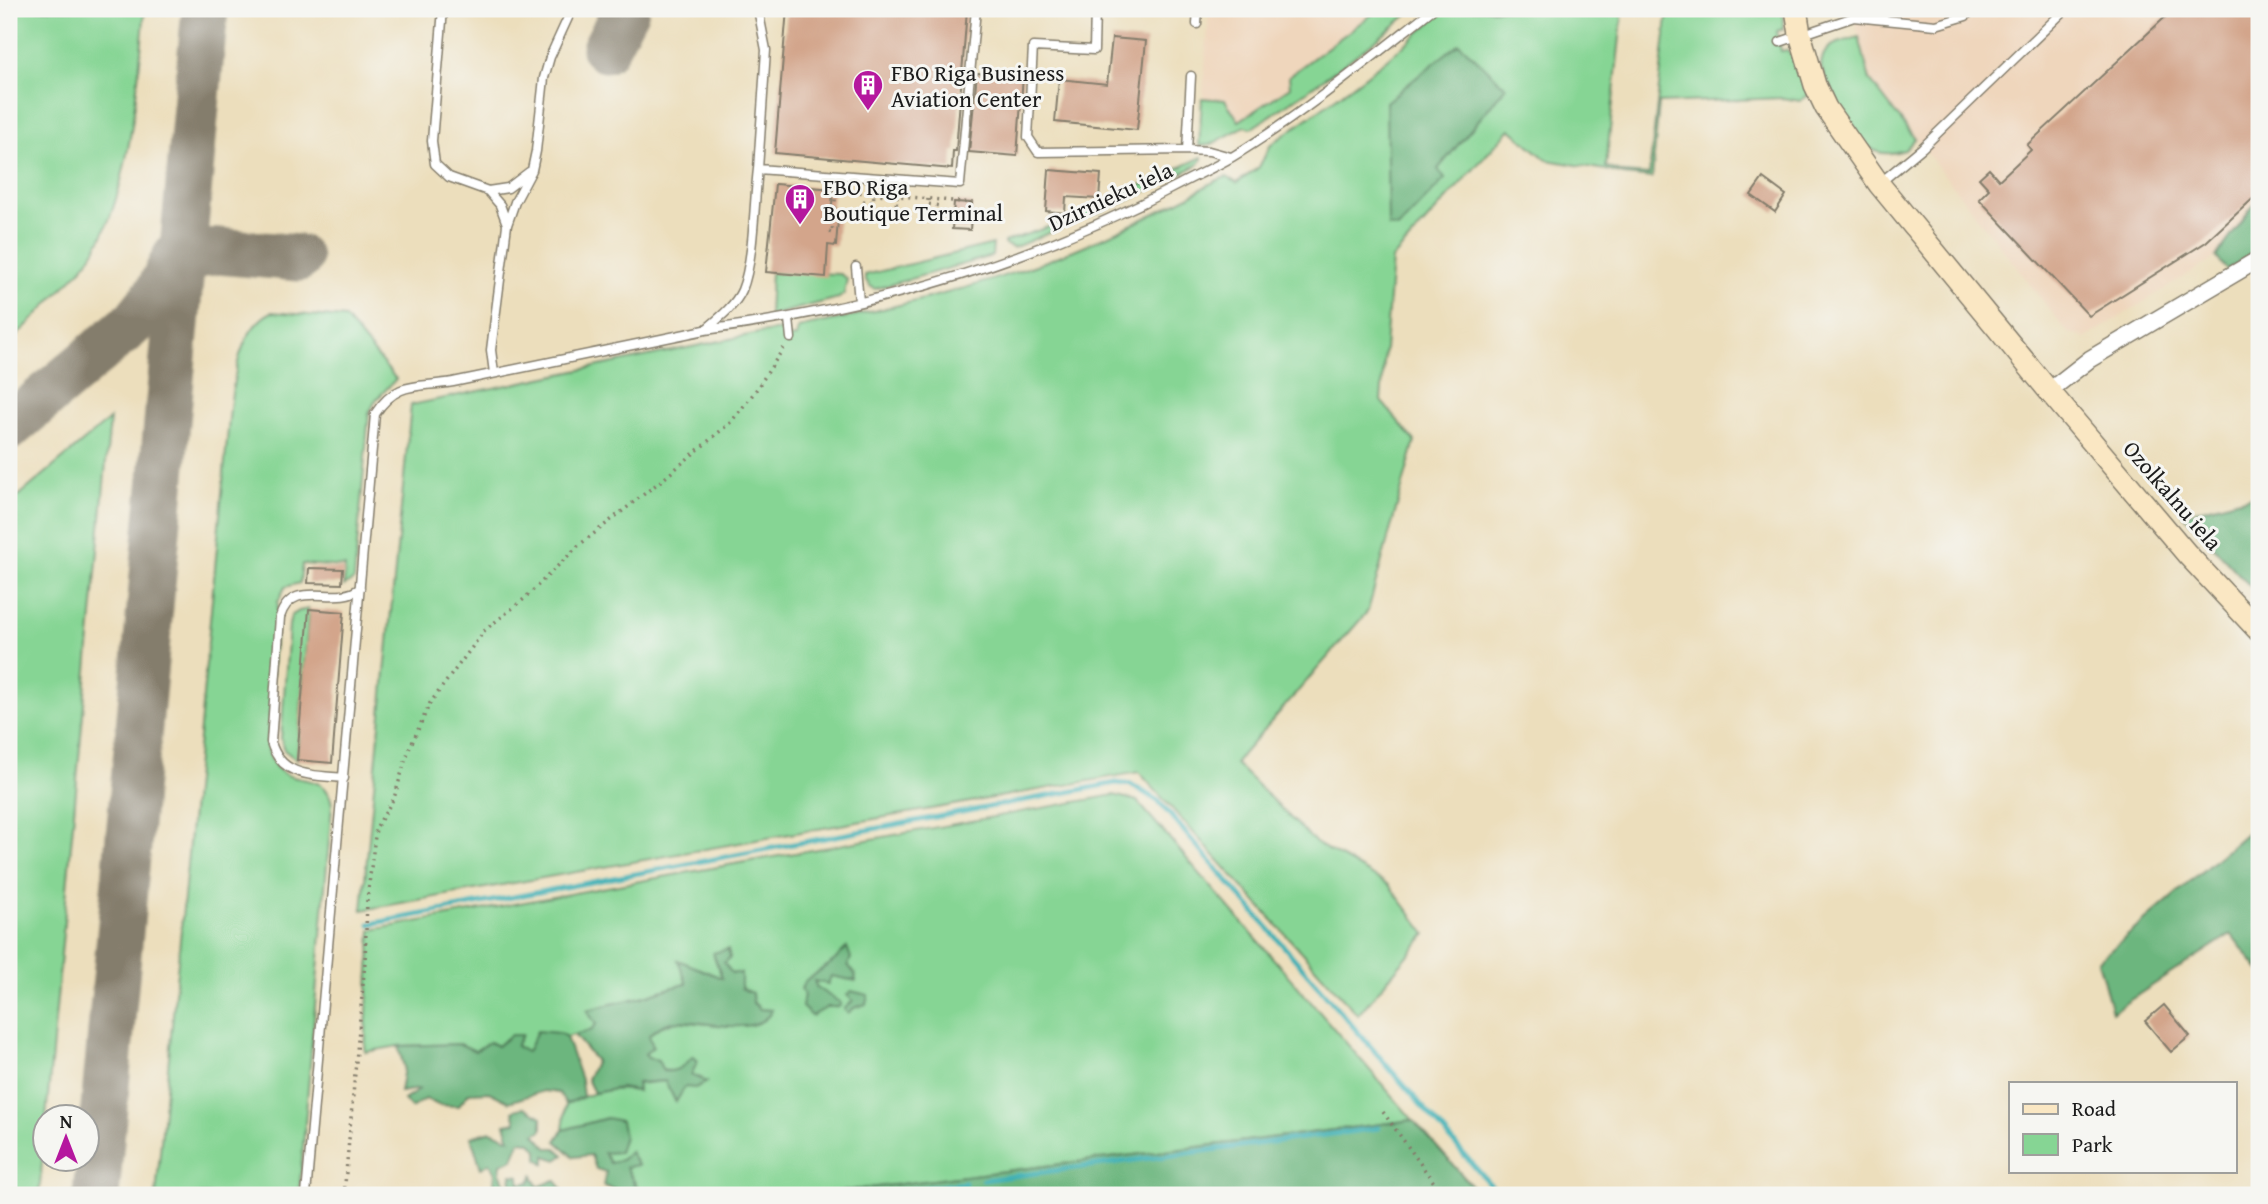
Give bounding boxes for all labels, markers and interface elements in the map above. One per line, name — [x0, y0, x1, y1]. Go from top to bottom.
place label: FBO Riga Business Aviation Center — [891, 56, 1064, 115]
building icon: FBO Riga Business Aviation Center — [851, 68, 885, 112]
street label: Dzirnieku iela — [1042, 153, 1178, 239]
place label: FBO Riga Boutique Terminal — [823, 170, 1003, 229]
building icon: FBO Riga Boutique Terminal — [783, 182, 817, 226]
street label: Ozolkalnu iela — [2116, 433, 2230, 557]
legend — [2009, 1082, 2236, 1172]
text: Road — [2072, 1093, 2117, 1124]
north arrow — [32, 1102, 102, 1172]
text: N — [60, 1107, 73, 1135]
text: Park — [2072, 1129, 2113, 1160]

